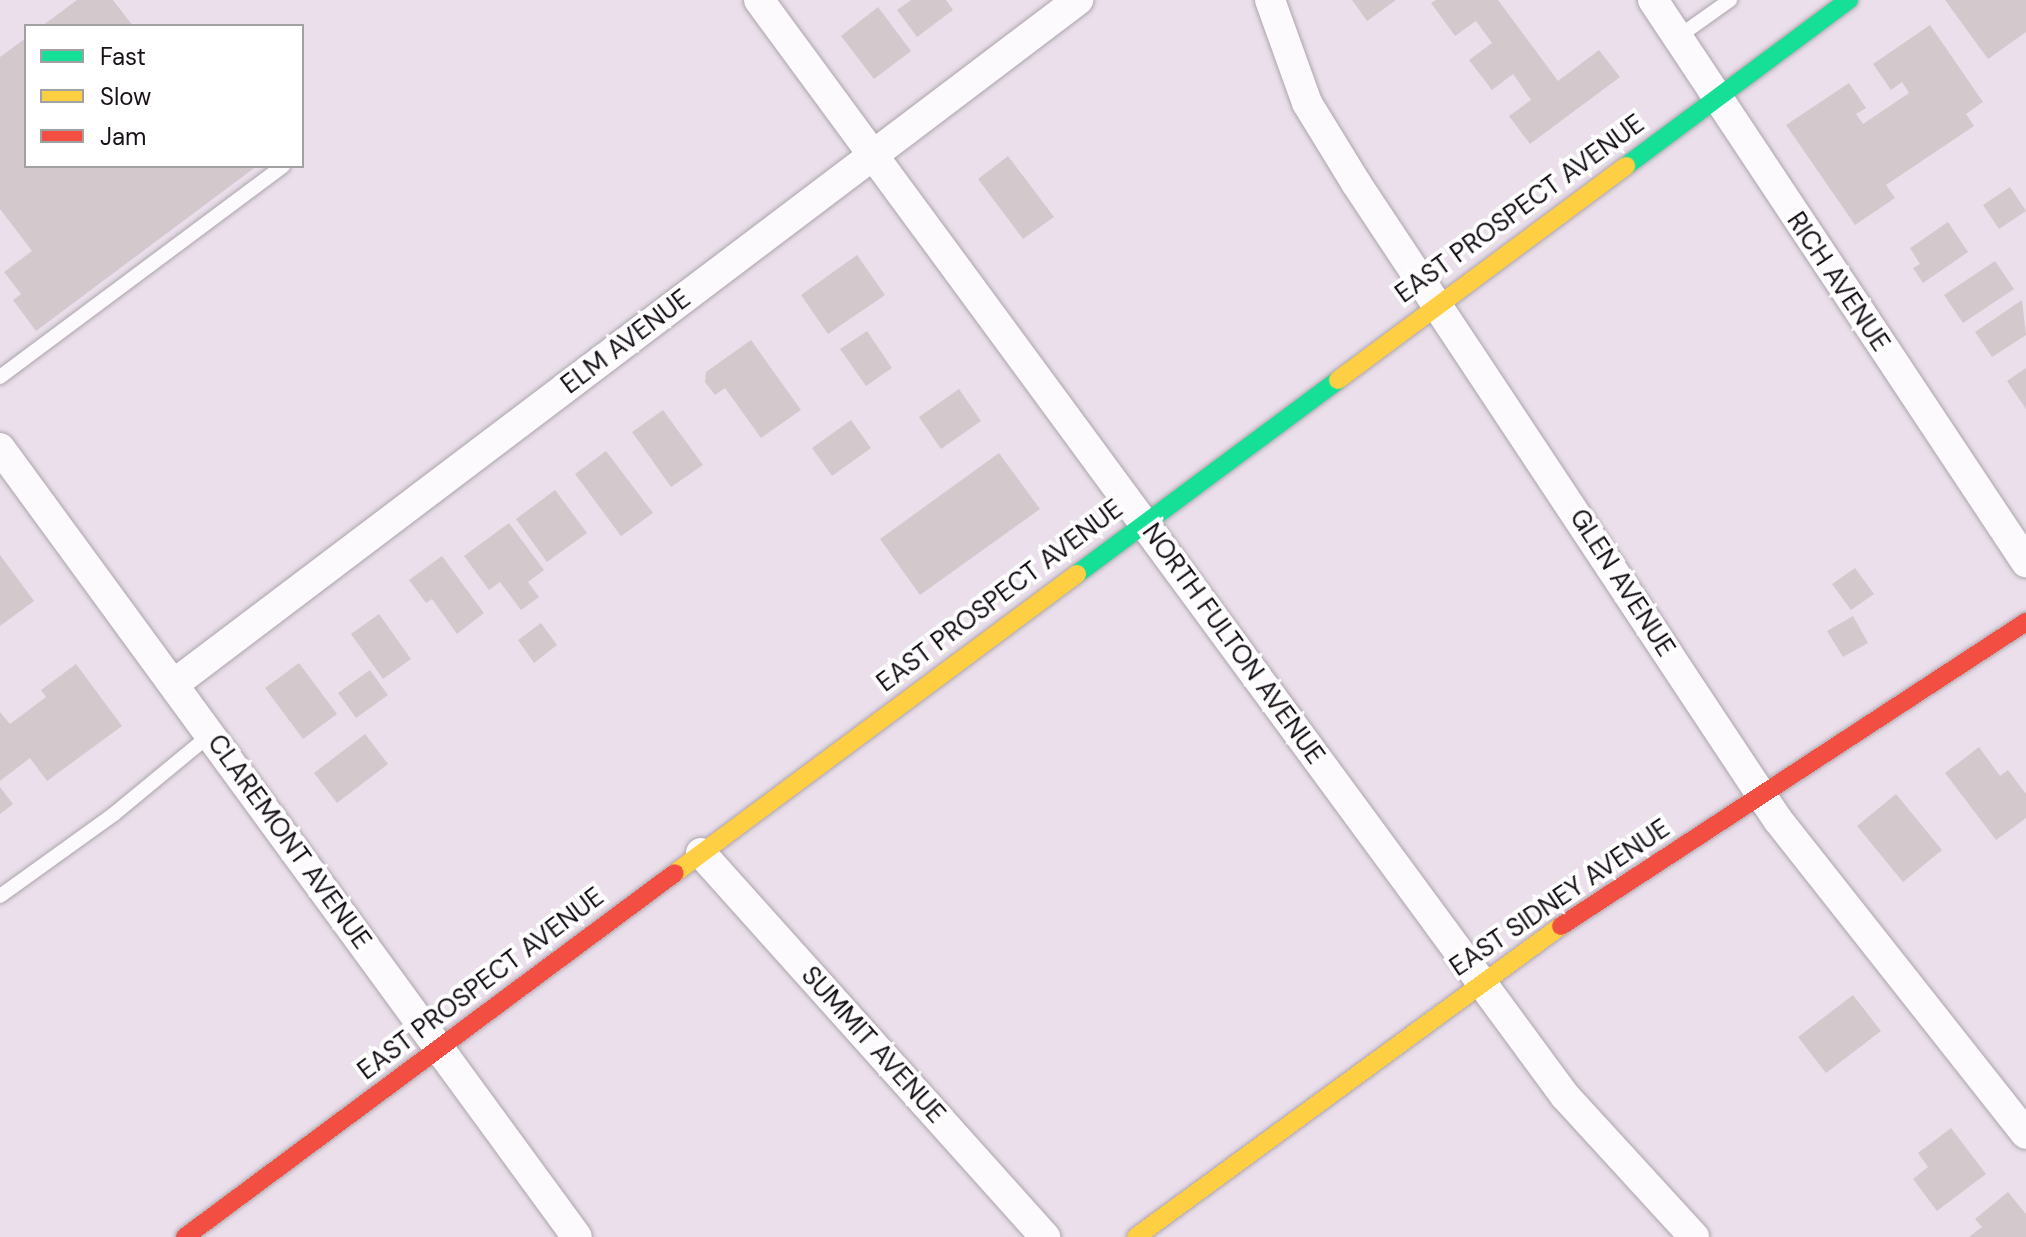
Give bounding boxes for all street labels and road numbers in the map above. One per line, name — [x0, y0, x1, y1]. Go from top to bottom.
street label: EAST PROSPECT AVENUE — [1390, 108, 1650, 310]
street label: RICH AVENUE — [1780, 206, 1896, 358]
street label: ELM AVENUE — [555, 283, 697, 401]
street label: EAST PROSPECT AVENUE — [871, 493, 1129, 699]
street label: GLEN AVENUE — [1563, 503, 1681, 663]
street label: NORTH FULTON AVENUE — [1135, 518, 1331, 770]
street label: CLAREMONT AVENUE — [201, 729, 377, 955]
street label: EAST SIDNEY AVENUE — [1444, 813, 1676, 983]
street label: EAST PROSPECT AVENUE — [352, 881, 610, 1087]
street label: SUMMIT AVENUE — [795, 960, 951, 1130]

